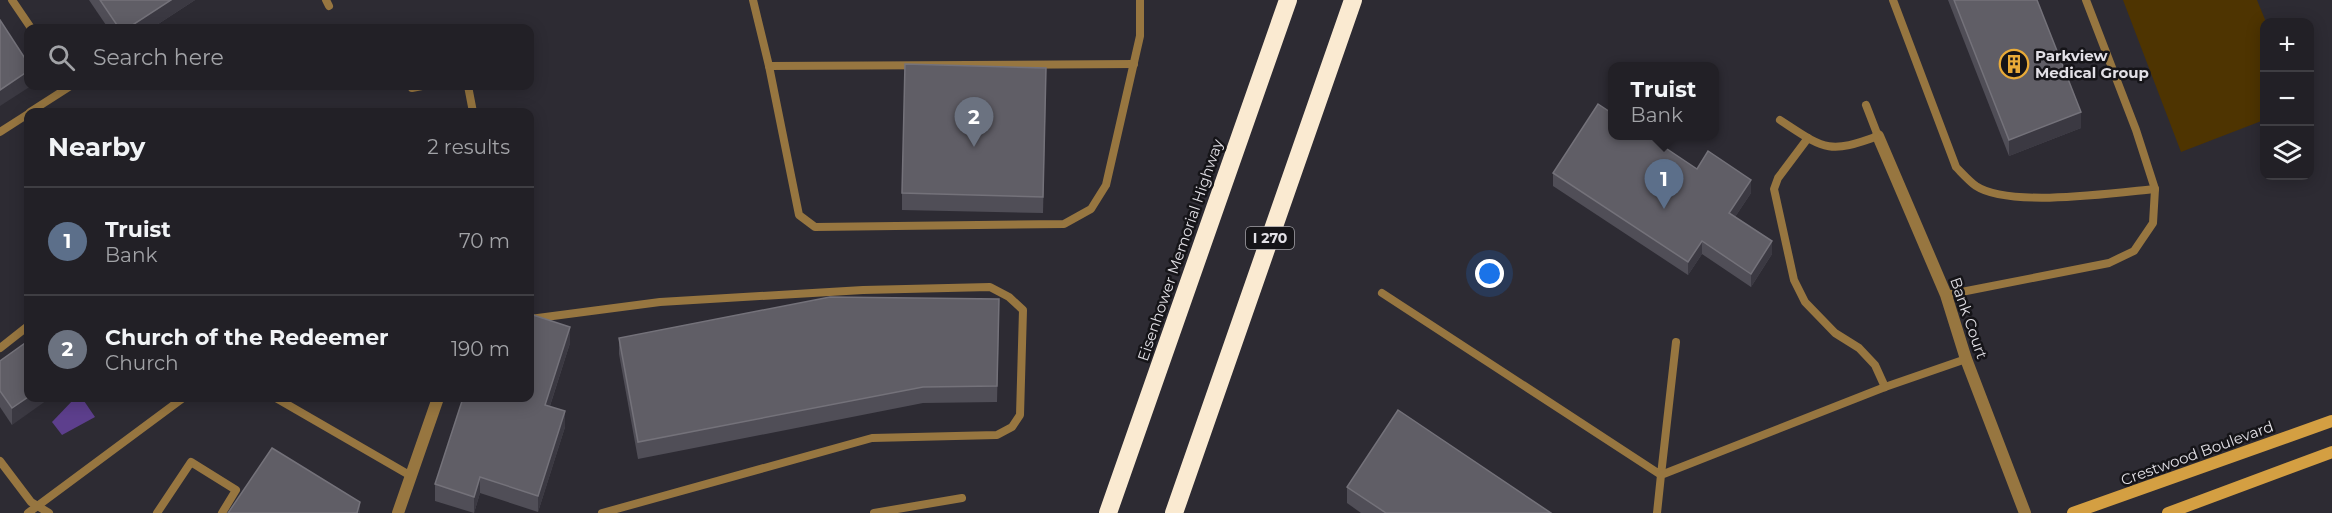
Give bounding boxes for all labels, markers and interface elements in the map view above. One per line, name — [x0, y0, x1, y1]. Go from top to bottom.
map controls — [2260, 18, 2314, 180]
button: + — [2260, 18, 2314, 72]
search box — [24, 24, 534, 90]
icon: search — [45, 41, 78, 74]
text: Search here — [93, 44, 224, 71]
place label: Parkview Medical Group — [2035, 46, 2149, 82]
building icon: Parkview Medical Group — [1998, 48, 2030, 80]
popup — [1608, 62, 1719, 140]
button: − — [2260, 72, 2314, 126]
text: Truist — [1631, 76, 1696, 103]
pin: 2 — [954, 98, 994, 147]
text: Bank — [1631, 103, 1683, 127]
button: layers — [2260, 126, 2314, 180]
text: Nearby — [48, 131, 145, 163]
text: 2 results — [427, 135, 510, 159]
street label: Eisenhower Memorial Highway — [1133, 136, 1227, 363]
pin: 1 — [1644, 160, 1684, 209]
text: Truist — [105, 216, 171, 243]
road number: I 270 — [1246, 227, 1294, 249]
text: 1 — [64, 229, 71, 253]
text: 70 m — [459, 229, 510, 253]
text: Bank — [105, 243, 157, 267]
your location — [1475, 259, 1504, 288]
street label: Bank Court — [1946, 275, 1992, 361]
text: Church of the Redeemer — [105, 324, 389, 351]
text: 2 — [62, 337, 73, 361]
text: 190 m — [451, 337, 510, 361]
text: Church — [105, 351, 179, 375]
street label: Crestwood Boulevard — [2118, 417, 2276, 489]

